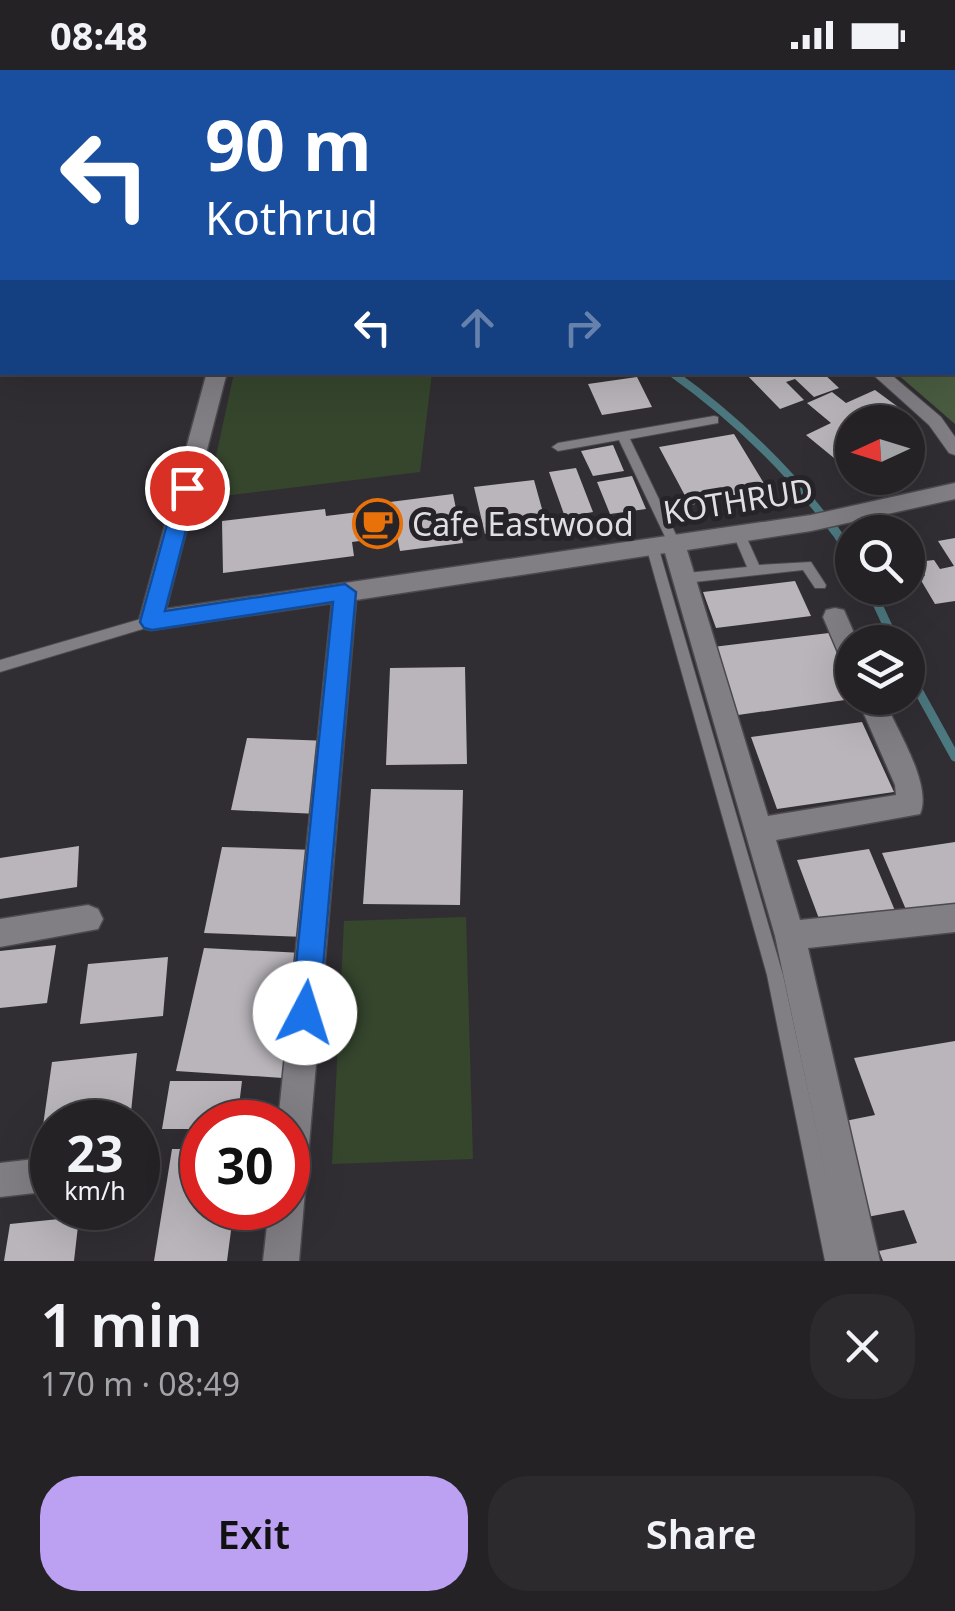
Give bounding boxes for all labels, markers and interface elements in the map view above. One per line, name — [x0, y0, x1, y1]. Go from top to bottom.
text: 08:48 — [50, 9, 148, 61]
text: 90 m — [205, 96, 372, 192]
icon: left — [40, 110, 170, 240]
text: Kothrud — [205, 187, 378, 248]
icon: left — [345, 300, 400, 355]
icon: ahead — [450, 300, 505, 355]
icon: right — [555, 300, 610, 355]
north arrow — [835, 405, 925, 495]
map controls — [835, 405, 925, 715]
pin — [145, 446, 230, 531]
icon: arrive — [160, 461, 215, 516]
street label: KOTHRUD — [660, 467, 816, 533]
cafe icon: Cafe Eastwood — [351, 497, 403, 549]
place label: Cafe Eastwood — [412, 502, 634, 545]
button: search — [835, 515, 925, 605]
button: layers — [835, 625, 925, 715]
position arrow — [253, 961, 357, 1065]
speed limit sign: 30 — [180, 1100, 310, 1230]
text: 23 — [66, 1119, 124, 1187]
text: km/h — [64, 1173, 126, 1207]
text: 1 min — [40, 1283, 203, 1365]
button: close — [810, 1294, 915, 1399]
text: 170 m · 08:49 — [40, 1362, 240, 1405]
button: Exit — [40, 1476, 468, 1591]
button: Share — [488, 1476, 915, 1591]

